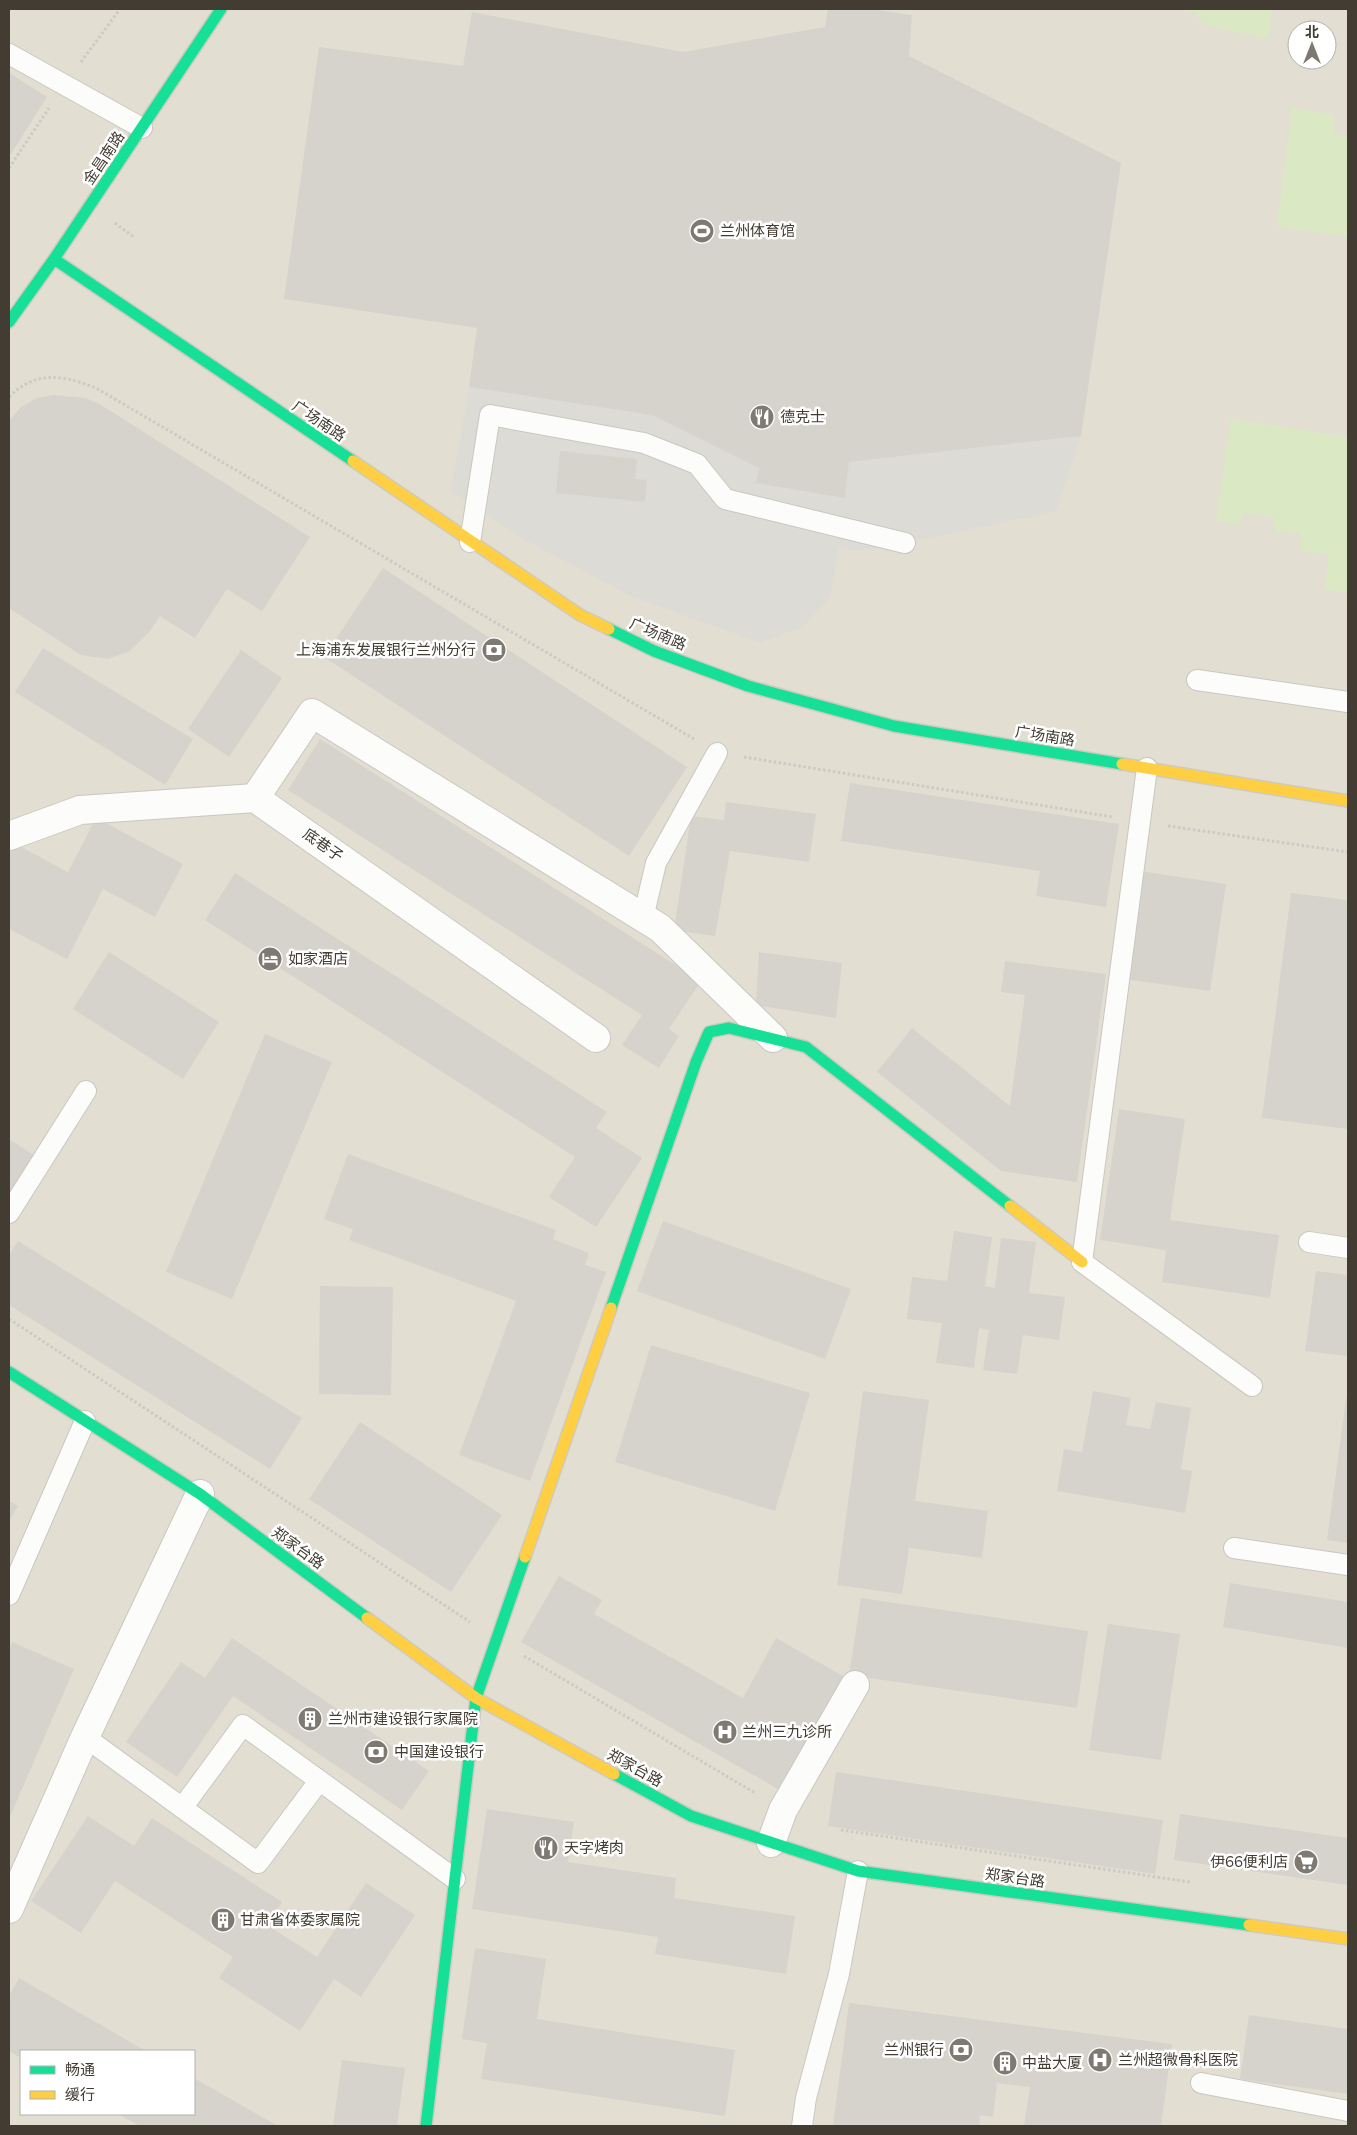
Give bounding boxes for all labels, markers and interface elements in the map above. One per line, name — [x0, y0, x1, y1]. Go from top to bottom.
north arrow — [1287, 20, 1337, 70]
text: 北 — [1305, 23, 1319, 41]
street label: 金昌南路 — [79, 128, 128, 188]
sports icon: 兰州体育馆 — [689, 218, 715, 244]
place label: 兰州体育馆 — [720, 221, 795, 240]
street label: 广场南路 — [289, 396, 349, 445]
restaurant icon: 德克士 — [749, 404, 775, 430]
place label: 德克士 — [780, 407, 825, 426]
street label: 广场南路 — [627, 613, 690, 654]
bank icon: 上海浦东发展银行兰州分行 — [481, 637, 507, 663]
place label: 上海浦东发展银行兰州分行 — [296, 640, 476, 659]
street label: 广场南路 — [1014, 721, 1076, 750]
street label: 底巷子 — [299, 824, 347, 865]
hotel icon: 如家酒店 — [257, 946, 283, 972]
place label: 如家酒店 — [288, 949, 348, 968]
street label: 郑家台路 — [268, 1522, 328, 1573]
building icon: 兰州市建设银行家属院 — [297, 1706, 323, 1732]
place label: 兰州市建设银行家属院 — [328, 1709, 478, 1728]
hospital icon: 兰州三九诊所 — [712, 1719, 738, 1745]
place label: 兰州三九诊所 — [742, 1722, 832, 1741]
bank icon: 中国建设银行 — [363, 1739, 389, 1765]
place label: 中国建设银行 — [394, 1742, 484, 1761]
street label: 郑家台路 — [604, 1745, 666, 1790]
restaurant icon: 天字烤肉 — [533, 1835, 559, 1861]
place label: 天字烤肉 — [564, 1838, 624, 1857]
supermarket icon: 伊66便利店 — [1293, 1849, 1319, 1875]
place label: 伊66便利店 — [1210, 1852, 1288, 1871]
street label: 郑家台路 — [984, 1864, 1046, 1891]
building icon: 甘肃省体委家属院 — [210, 1907, 236, 1933]
place label: 甘肃省体委家属院 — [240, 1910, 360, 1929]
bank icon: 兰州银行 — [948, 2037, 974, 2063]
place label: 兰州银行 — [884, 2040, 944, 2059]
hospital icon: 兰州超微骨科医院 — [1087, 2047, 1113, 2073]
legend — [20, 2050, 195, 2115]
building icon: 中盐大厦 — [992, 2050, 1018, 2076]
place label: 兰州超微骨科医院 — [1118, 2050, 1238, 2069]
place label: 中盐大厦 — [1022, 2053, 1082, 2072]
text: 畅通 — [65, 2060, 95, 2079]
text: 缓行 — [65, 2085, 95, 2104]

